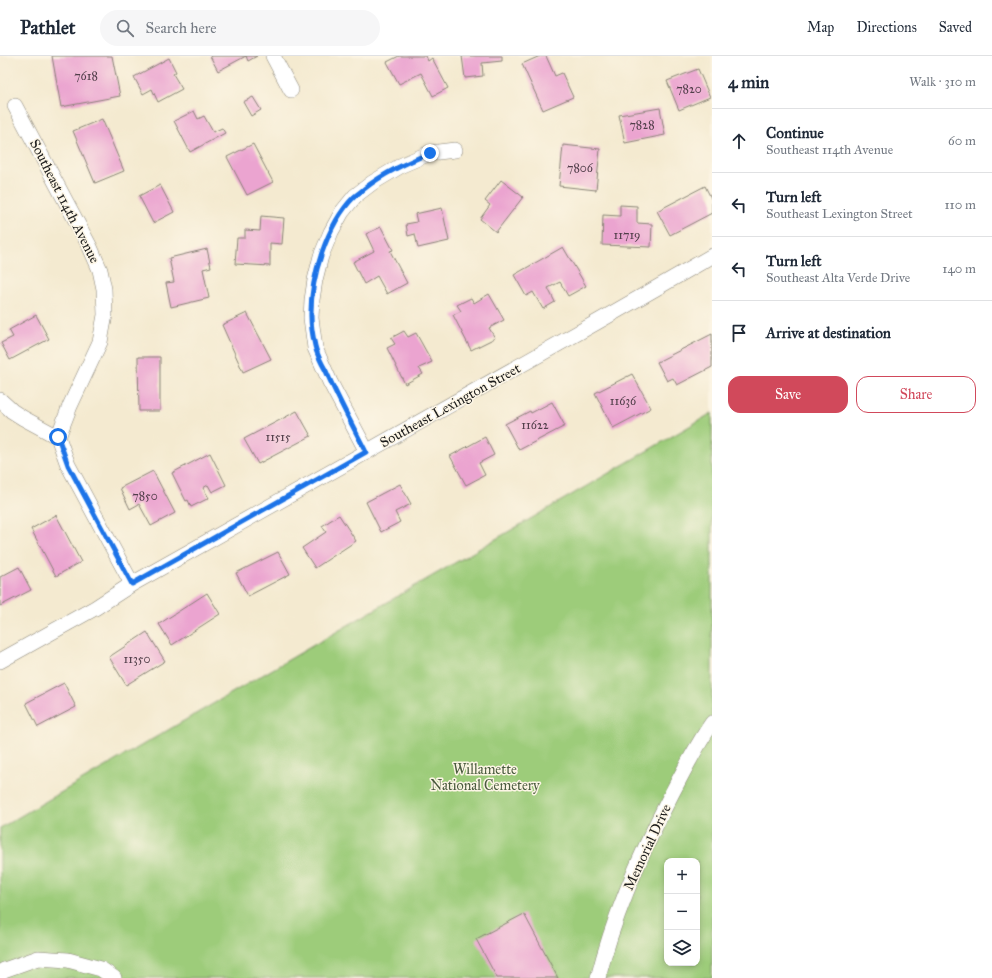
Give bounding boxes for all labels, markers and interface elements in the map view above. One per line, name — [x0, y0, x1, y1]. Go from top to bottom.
search box — [100, 10, 380, 46]
text: Pathlet — [20, 16, 76, 39]
icon: search — [114, 17, 136, 39]
text: Search here — [146, 19, 217, 37]
text: Map — [807, 19, 834, 36]
text: Directions — [856, 19, 917, 36]
text: Saved — [939, 19, 972, 36]
house number: 7618 — [74, 69, 98, 83]
text: 4 min — [728, 72, 769, 93]
text: Walk · 310 m — [909, 74, 976, 90]
house number: 7820 — [676, 82, 702, 96]
house number: 7828 — [629, 118, 655, 132]
text: Continue — [766, 124, 824, 142]
icon: ahead — [728, 130, 750, 152]
text: 60 m — [948, 133, 976, 149]
street label: Southeast 114th Avenue — [26, 136, 103, 266]
text: Southeast 114th Avenue — [766, 142, 893, 158]
route end — [421, 144, 439, 162]
house number: 7806 — [567, 161, 594, 175]
text: Turn left — [766, 188, 822, 206]
icon: left — [728, 194, 750, 216]
text: 110 m — [944, 197, 976, 213]
text: Southeast Lexington Street — [766, 206, 913, 222]
house number: 11719 — [614, 228, 640, 242]
text: Turn left — [766, 252, 822, 270]
icon: left — [728, 258, 750, 280]
text: 140 m — [942, 261, 976, 277]
text: Southeast Alta Verde Drive — [766, 270, 910, 286]
icon: arrive — [728, 322, 750, 344]
text: Arrive at destination — [766, 324, 891, 342]
street label: Southeast Lexington Street — [377, 360, 523, 451]
button: Save — [728, 376, 848, 413]
button: Share — [856, 376, 976, 413]
house number: 11636 — [610, 394, 637, 408]
house number: 11622 — [521, 418, 549, 432]
route start — [49, 428, 67, 446]
house number: 11515 — [265, 430, 291, 444]
house number: 7850 — [132, 489, 158, 503]
house number: 11350 — [124, 652, 150, 666]
park label: Willamette National Cemetery — [430, 761, 540, 794]
street label: Memorial Drive — [620, 801, 675, 893]
map controls — [664, 858, 700, 966]
button: + — [664, 858, 700, 894]
button: − — [664, 894, 700, 930]
button: layers — [664, 930, 700, 966]

